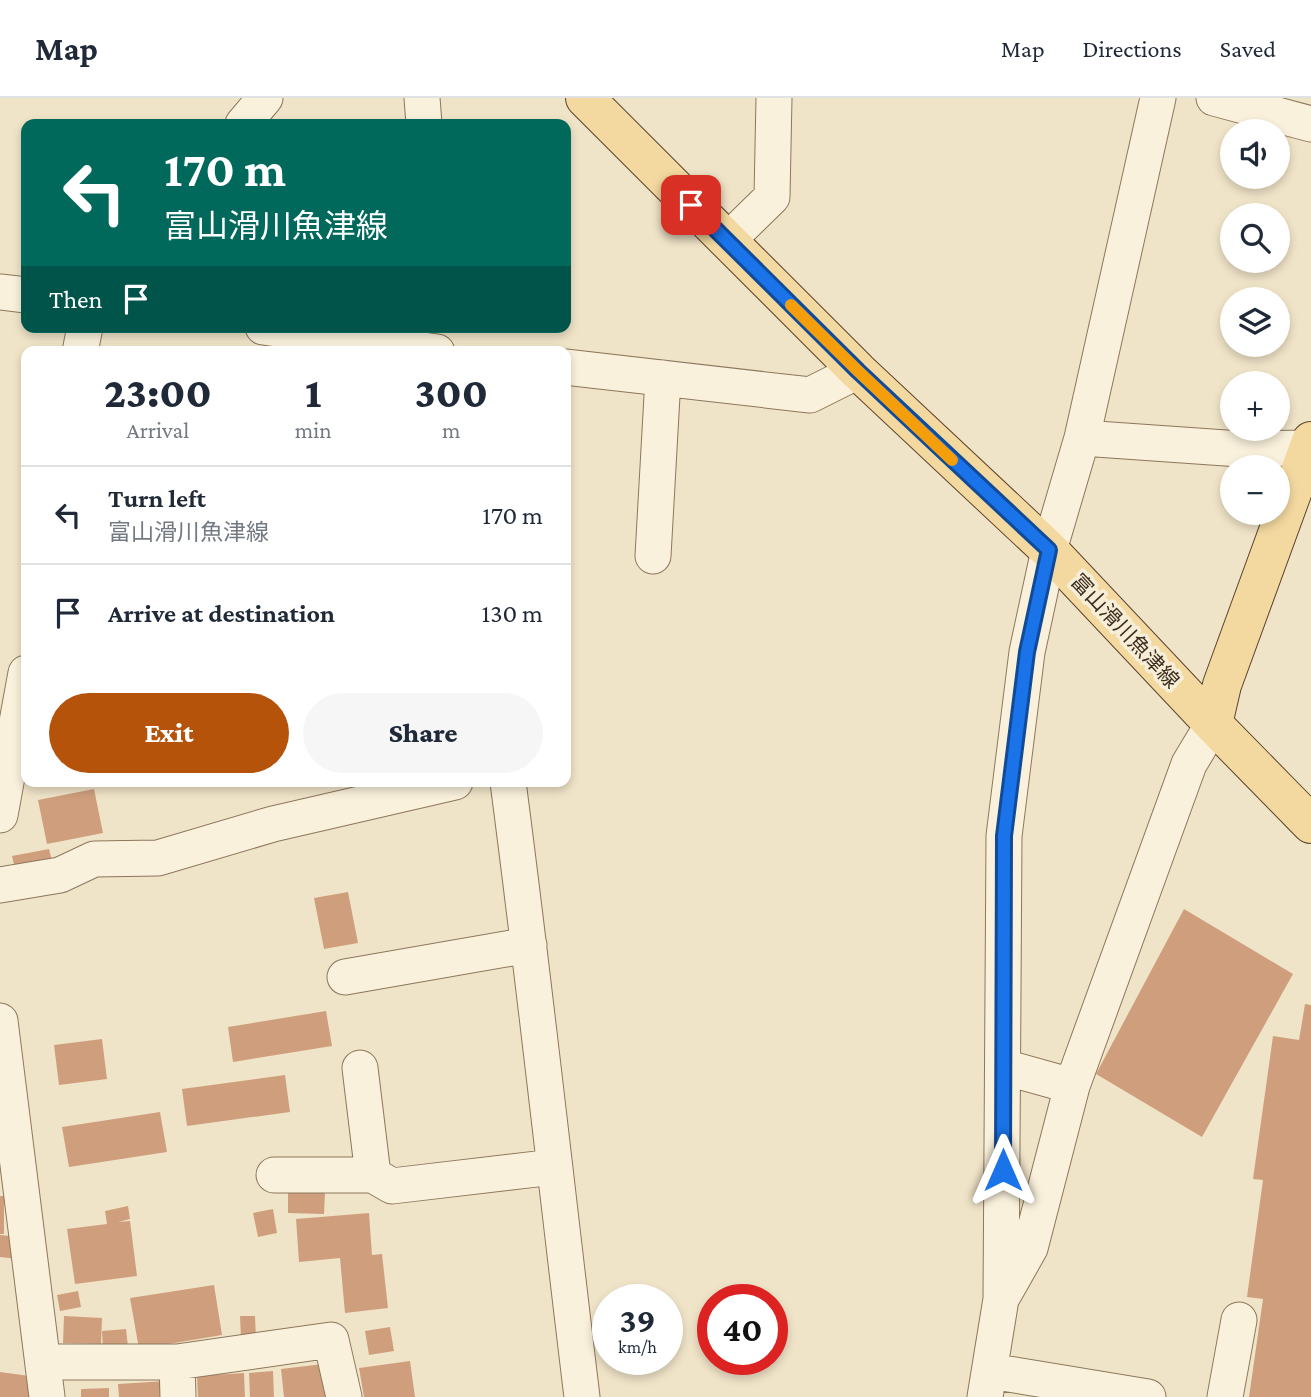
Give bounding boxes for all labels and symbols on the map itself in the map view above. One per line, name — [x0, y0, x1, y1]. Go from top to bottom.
pin — [661, 175, 721, 235]
street label: 富山滑川魚津線 — [1066, 569, 1184, 693]
position arrow — [966, 1133, 1040, 1207]
speed limit sign: 40 — [697, 1284, 788, 1375]

